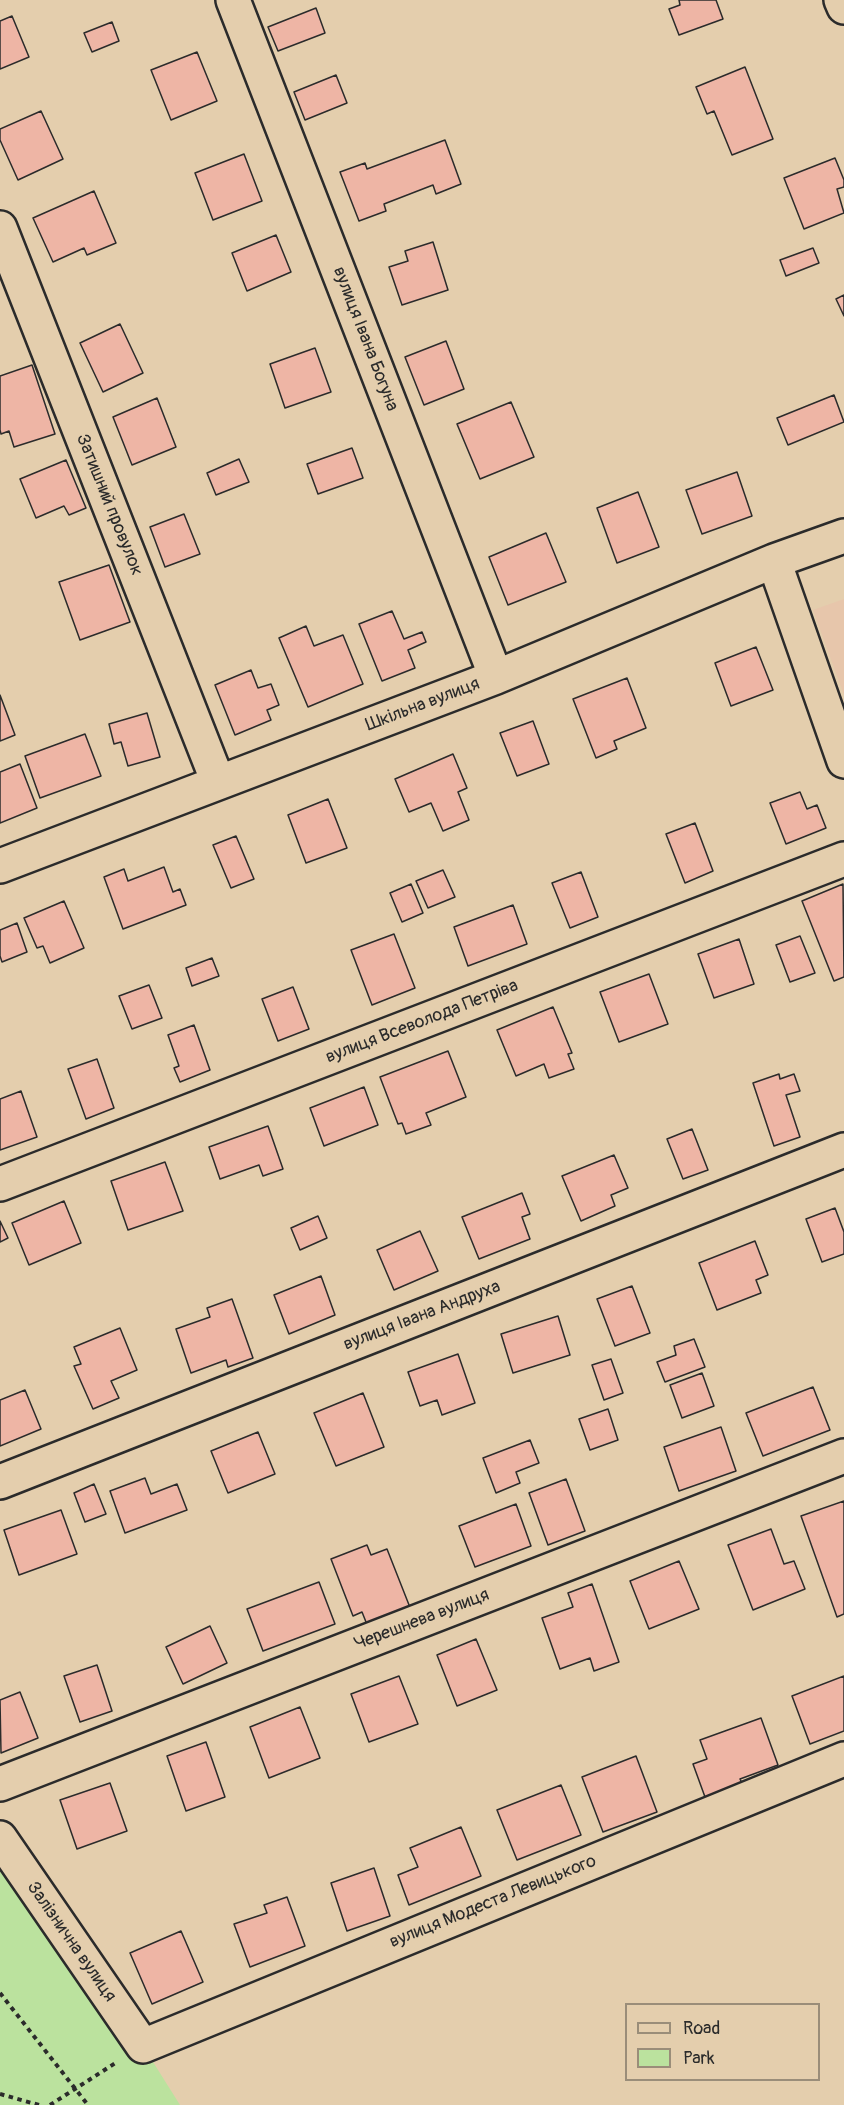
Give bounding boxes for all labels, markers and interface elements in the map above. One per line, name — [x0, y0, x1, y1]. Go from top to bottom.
street label: вулиця Івана Богуна — [328, 264, 402, 414]
street label: Затишний провулок — [71, 431, 147, 579]
street label: Шкільна вулиця — [363, 673, 483, 737]
street label: вулиця Всеволода Петріва — [323, 975, 521, 1069]
street label: вулиця Івана Андруха — [341, 1276, 503, 1356]
street label: Черешнева вулиця — [352, 1584, 492, 1656]
street label: вулиця Модеста Левицького — [387, 1851, 599, 1953]
street label: Залізнична вулиця — [22, 1878, 120, 2006]
legend — [625, 2003, 820, 2081]
text: Road — [683, 2017, 720, 2040]
text: Park — [683, 2047, 715, 2070]

